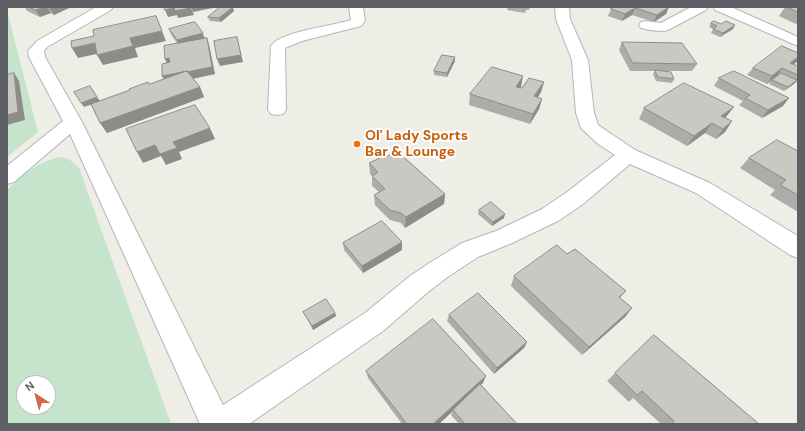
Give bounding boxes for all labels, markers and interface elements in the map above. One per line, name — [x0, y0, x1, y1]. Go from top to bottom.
place label: Ol' Lady Sports Bar & Lounge — [365, 128, 468, 160]
marker: Ol' Lady Sports Bar & Lounge — [352, 139, 362, 149]
north arrow — [16, 375, 56, 415]
text: N — [22, 378, 37, 394]

